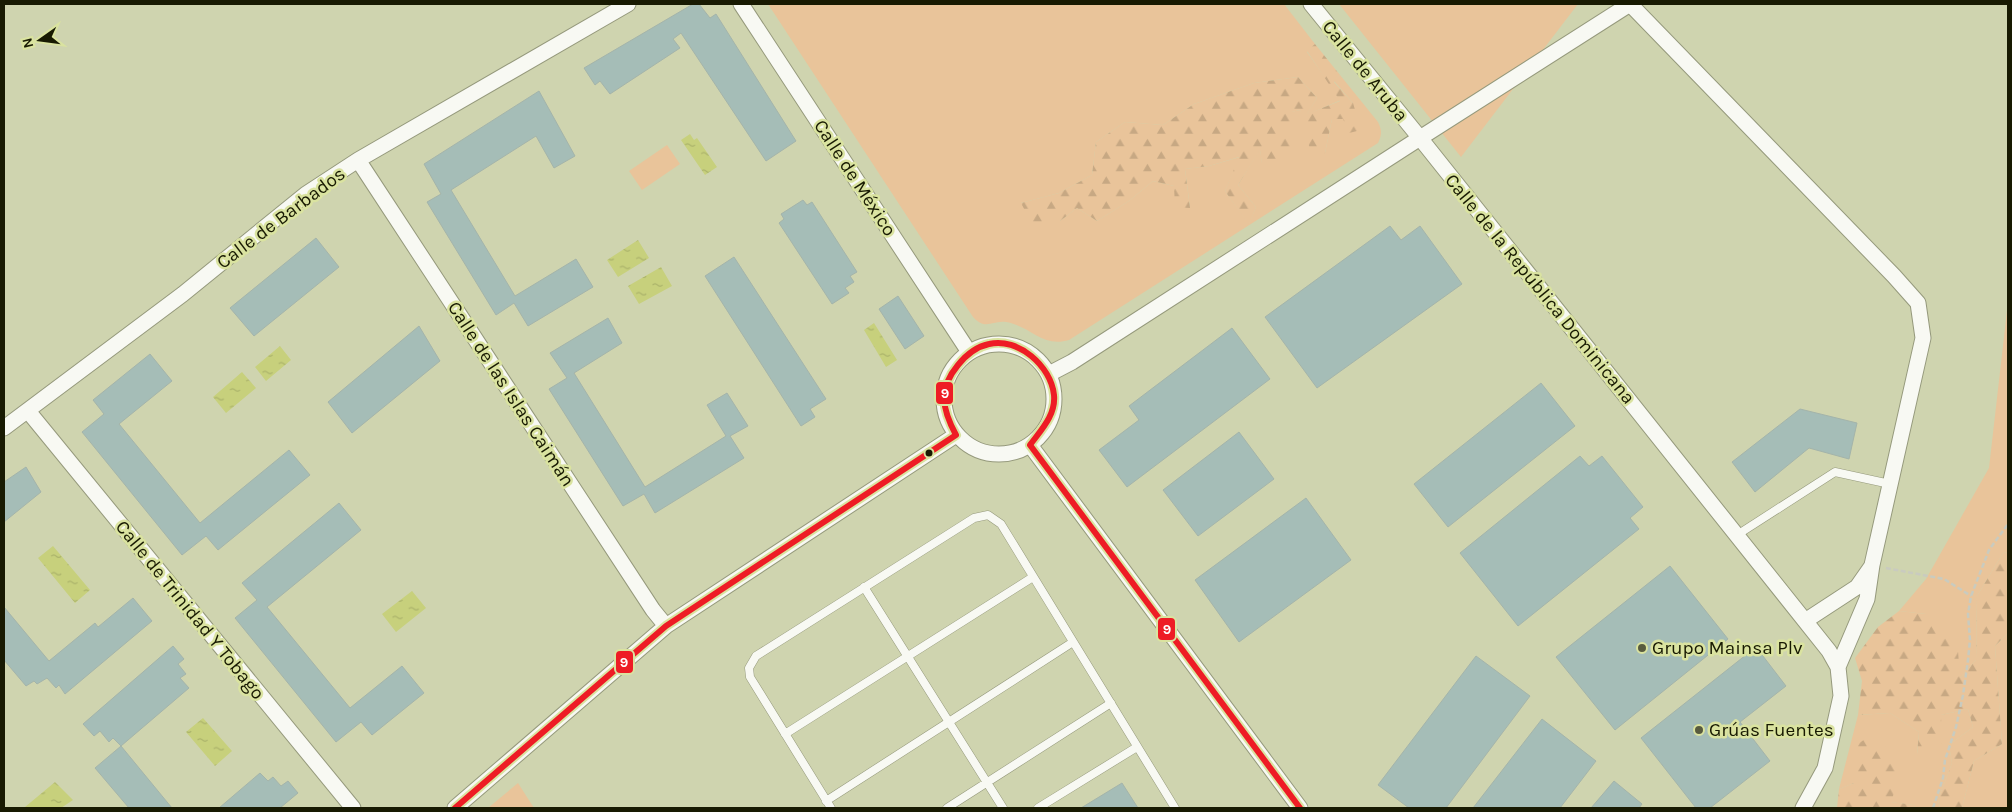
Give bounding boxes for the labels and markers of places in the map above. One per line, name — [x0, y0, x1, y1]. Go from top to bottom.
unlabelled marker — [924, 448, 934, 458]
place label: Grupo Mainsa Plv — [1652, 637, 1803, 659]
marker: Grupo Mainsa Plv — [1636, 642, 1648, 654]
place label: Grúas Fuentes — [1709, 719, 1834, 741]
marker: Grúas Fuentes — [1693, 724, 1705, 736]

